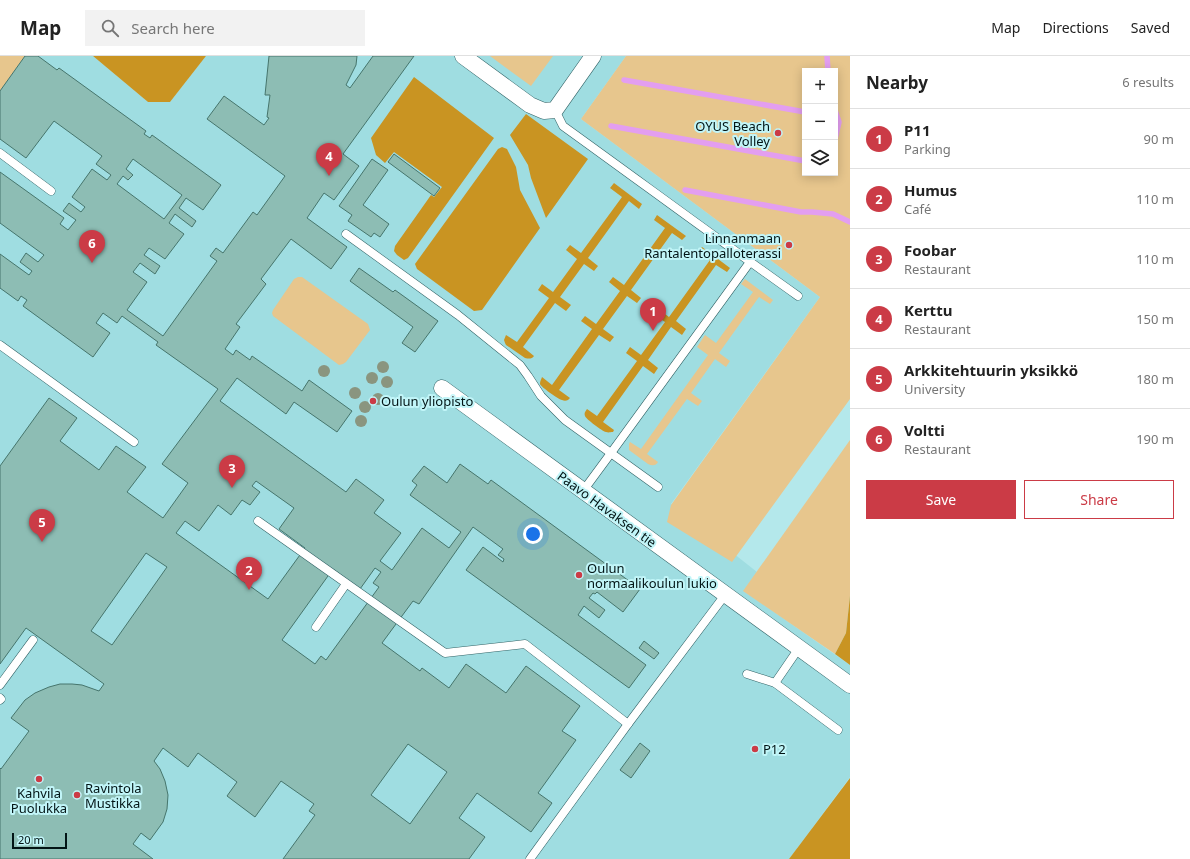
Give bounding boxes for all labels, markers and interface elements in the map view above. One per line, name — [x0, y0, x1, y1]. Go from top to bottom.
search box — [85, 10, 365, 46]
text: Map — [20, 15, 61, 41]
icon: search — [99, 17, 121, 39]
text: Search here — [131, 18, 215, 38]
text: Map — [991, 18, 1020, 37]
text: Directions — [1042, 18, 1109, 37]
text: Saved — [1131, 18, 1170, 37]
map controls — [802, 68, 838, 176]
button: + — [802, 68, 838, 104]
text: Nearby — [866, 71, 928, 94]
text: 6 results — [1122, 73, 1174, 91]
button: − — [802, 104, 838, 140]
place label: OYUS Beach Volley — [695, 117, 770, 150]
text: P11 — [904, 120, 930, 140]
marker: OYUS Beach Volley — [773, 128, 783, 138]
text: 1 — [875, 130, 883, 148]
text: 90 m — [1144, 130, 1174, 148]
button: layers — [802, 140, 838, 176]
text: Parking — [904, 140, 951, 158]
pin: 4 — [316, 143, 342, 176]
text: Humus — [904, 180, 957, 200]
text: 2 — [875, 190, 883, 208]
text: 110 m — [1136, 190, 1174, 208]
text: Café — [904, 200, 931, 218]
place label: Linnanmaan Rantalentopalloterassi — [644, 229, 781, 262]
pin: 6 — [79, 230, 105, 263]
marker: Linnanmaan Rantalentopalloterassi — [784, 240, 794, 250]
text: Foobar — [904, 240, 956, 260]
text: 3 — [875, 250, 883, 268]
text: 110 m — [1136, 250, 1174, 268]
text: Restaurant — [904, 260, 971, 278]
pin: 1 — [640, 298, 666, 331]
text: Kerttu — [904, 300, 952, 320]
text: 4 — [875, 310, 883, 328]
text: 150 m — [1136, 310, 1174, 328]
text: Restaurant — [904, 320, 971, 338]
text: Arkkitehtuurin yksikkö — [904, 360, 1078, 380]
text: 5 — [875, 370, 883, 388]
text: 180 m — [1136, 370, 1174, 388]
text: University — [904, 380, 965, 398]
place label: Oulun yliopisto — [381, 392, 473, 410]
marker: Oulun yliopisto — [368, 396, 378, 406]
text: Voltti — [904, 420, 945, 440]
text: 6 — [875, 430, 883, 448]
text: 190 m — [1136, 430, 1174, 448]
text: Restaurant — [904, 440, 971, 458]
pin: 3 — [219, 455, 245, 488]
street label: Paavo Havaksen tie — [554, 467, 660, 551]
button: Save — [866, 480, 1016, 519]
button: Share — [1024, 480, 1174, 519]
pin: 5 — [29, 509, 55, 542]
your location — [523, 524, 543, 544]
pin: 2 — [236, 557, 262, 590]
place label: Oulun normaalikoulun lukio — [587, 559, 717, 592]
marker: Oulun normaalikoulun lukio — [574, 570, 584, 580]
place label: P12 — [763, 740, 786, 758]
marker: P12 — [750, 744, 760, 754]
marker: Kahvila Puolukka — [34, 774, 44, 784]
place label: Ravintola Mustikka — [85, 779, 142, 812]
place label: Kahvila Puolukka — [11, 784, 67, 817]
marker: Ravintola Mustikka — [72, 790, 82, 800]
scale bar — [12, 831, 67, 850]
text: 20 m — [18, 832, 44, 847]

